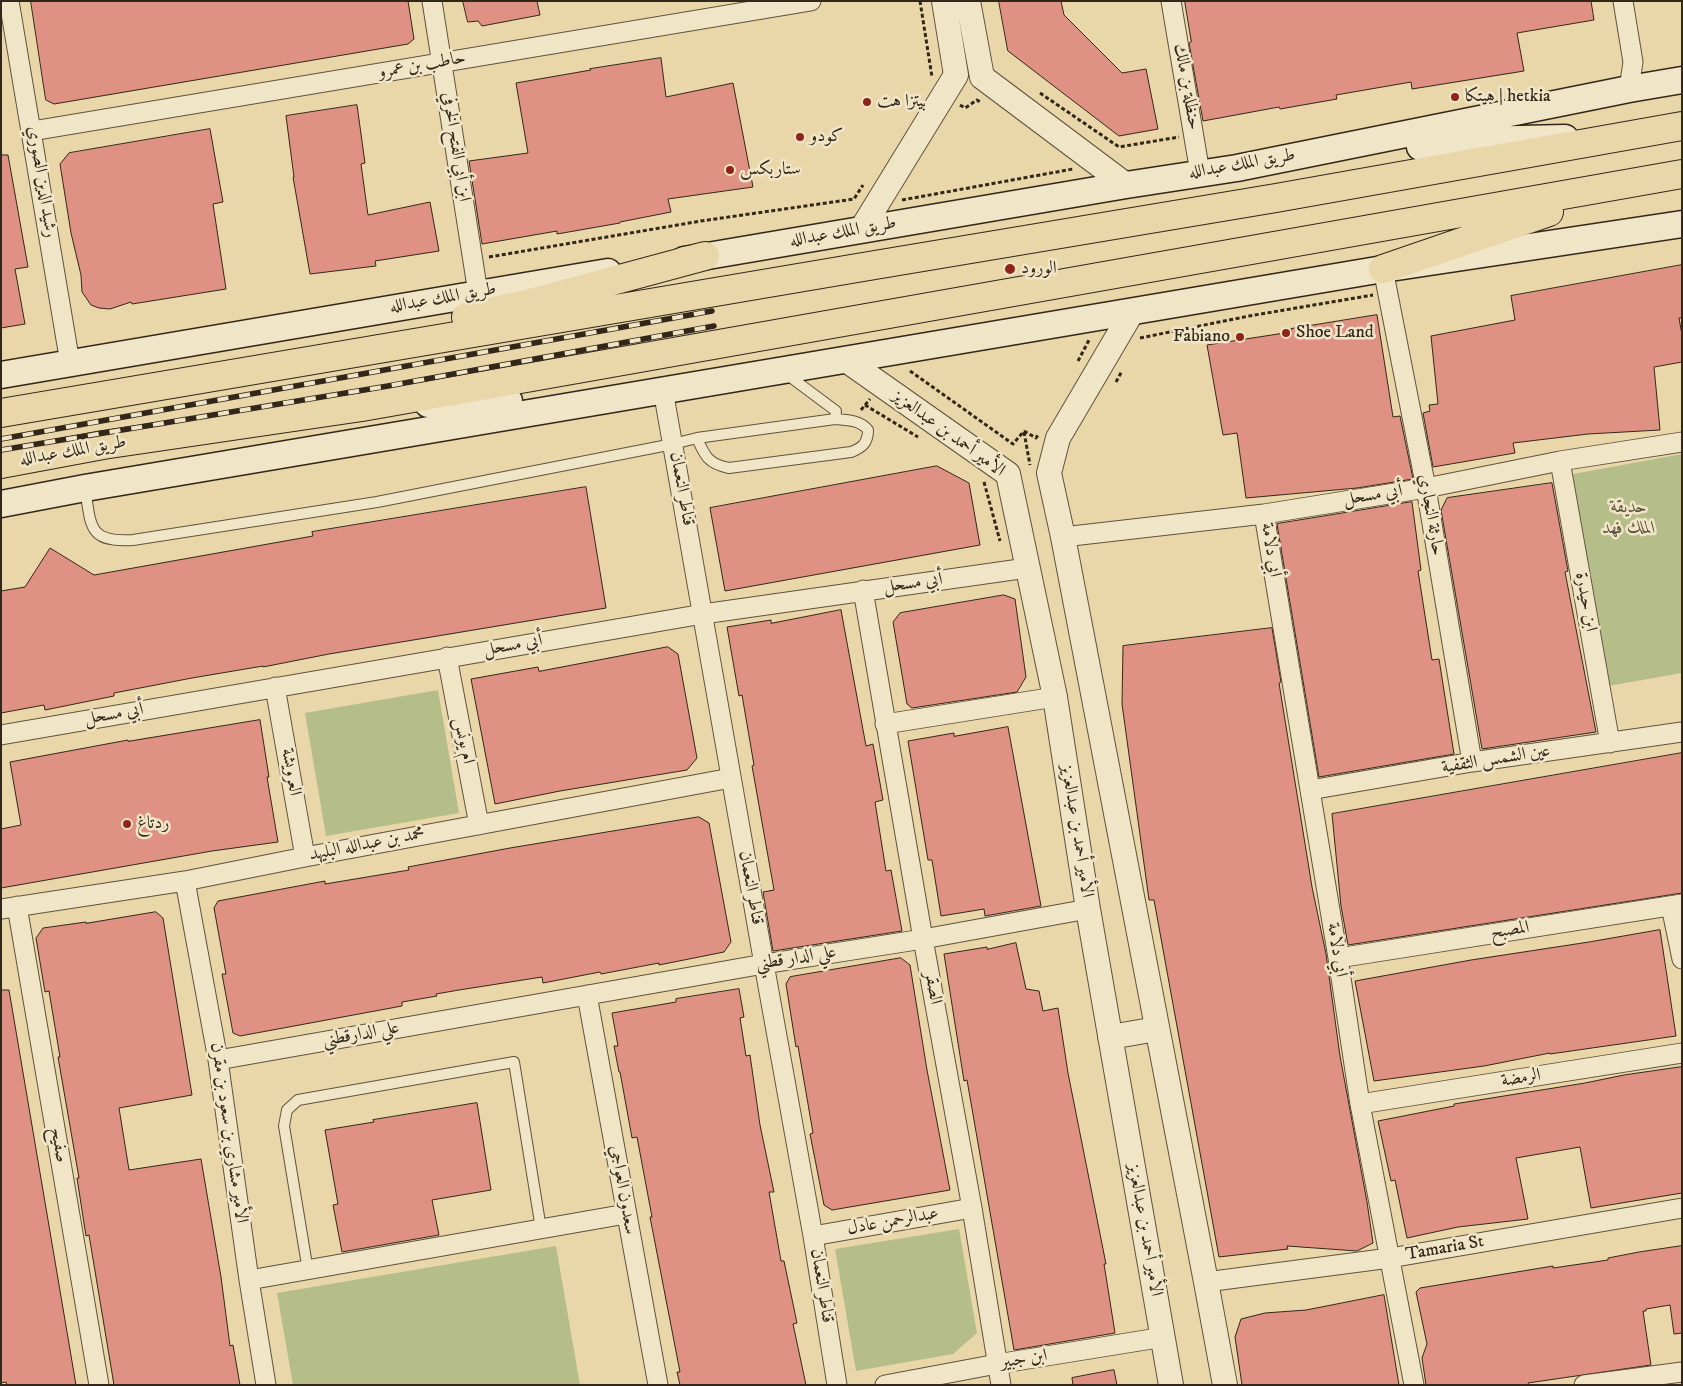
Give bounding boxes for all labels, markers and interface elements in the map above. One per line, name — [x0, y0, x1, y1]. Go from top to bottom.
street label: حنظلة بن مالك — [1168, 42, 1204, 132]
street label: حاطب بن عمرو — [377, 48, 467, 84]
place label: هيتكا | hetkia — [1465, 86, 1551, 108]
street label: ابن أبي الفتح الخرفي — [436, 91, 474, 203]
place label: بيتزا هت — [877, 91, 926, 113]
marker: هيتكا | hetkia — [1449, 91, 1461, 103]
marker: بيتزا هت — [861, 96, 873, 108]
street label: رشيد الدين الصوري — [21, 124, 61, 240]
place label: كودو — [810, 126, 843, 148]
marker: كودو — [794, 131, 806, 143]
street label: طريق الملك عبدالله — [1187, 145, 1297, 185]
place label: ستاربكس — [740, 159, 801, 181]
marker: ستاربكس — [724, 164, 736, 176]
street label: طريق الملك عبدالله — [788, 213, 898, 253]
place label: الورود — [1021, 258, 1057, 280]
marker: الورود — [1003, 262, 1017, 276]
street label: طريق الملك عبدالله — [388, 279, 498, 319]
place label: Shoe Land — [1296, 322, 1374, 344]
place label: Fabiano — [1173, 326, 1230, 348]
marker: Shoe Land — [1280, 327, 1292, 339]
marker: Fabiano — [1234, 331, 1246, 343]
street label: الأمير أحمد بن عبدالعزيز — [887, 386, 1009, 482]
street label: طريق الملك عبدالله — [18, 432, 128, 472]
street label: قناطر النعمان — [664, 450, 698, 528]
street label: حارثة النجاري — [1412, 473, 1448, 557]
street label: أبي مسحل — [1342, 481, 1404, 511]
park label: حديقة الملك فهد — [1602, 497, 1656, 540]
street label: أبي دلامة — [1255, 521, 1285, 579]
street label: أبي مسحل — [882, 569, 944, 599]
street label: ابن حيدرة — [1569, 571, 1601, 633]
street label: أبي مسحل — [482, 630, 544, 662]
street label: أبي مسحل — [83, 699, 145, 731]
street label: ام يونس — [448, 716, 478, 766]
street label: عين الشمس الثقفية — [1440, 741, 1552, 779]
street label: العرويشة — [275, 746, 305, 798]
street label: الأمير أحمد بن عبدالعزيز — [1055, 763, 1097, 899]
place label: ردتاغ — [137, 813, 170, 835]
marker: ردتاغ — [121, 818, 133, 830]
street label: محمد بن عبدالله البليهد — [308, 823, 426, 867]
street label: قناطر النعمان — [733, 849, 767, 927]
street label: المصبح — [1489, 917, 1531, 945]
street label: أبي دلامة — [1321, 921, 1351, 979]
street label: علي الدار قطني — [754, 942, 838, 976]
street label: الصقر — [918, 970, 946, 1006]
street label: علي الدارقطني — [321, 1018, 401, 1052]
street label: الأمير مشاري بن سعود بن مقرن — [205, 1041, 251, 1225]
street label: الرمضة — [1500, 1065, 1542, 1093]
street label: صفيح — [44, 1126, 72, 1164]
street label: سعدون العواجي — [604, 1144, 640, 1236]
street label: الأمير أحمد بن عبدالعزيز — [1122, 1162, 1166, 1298]
street label: عبدالرحمن عادل — [845, 1203, 941, 1241]
street label: Tamaria St — [1404, 1232, 1486, 1266]
street label: قناطر النعمان — [804, 1247, 838, 1325]
street label: ابن جبير — [999, 1346, 1049, 1374]

